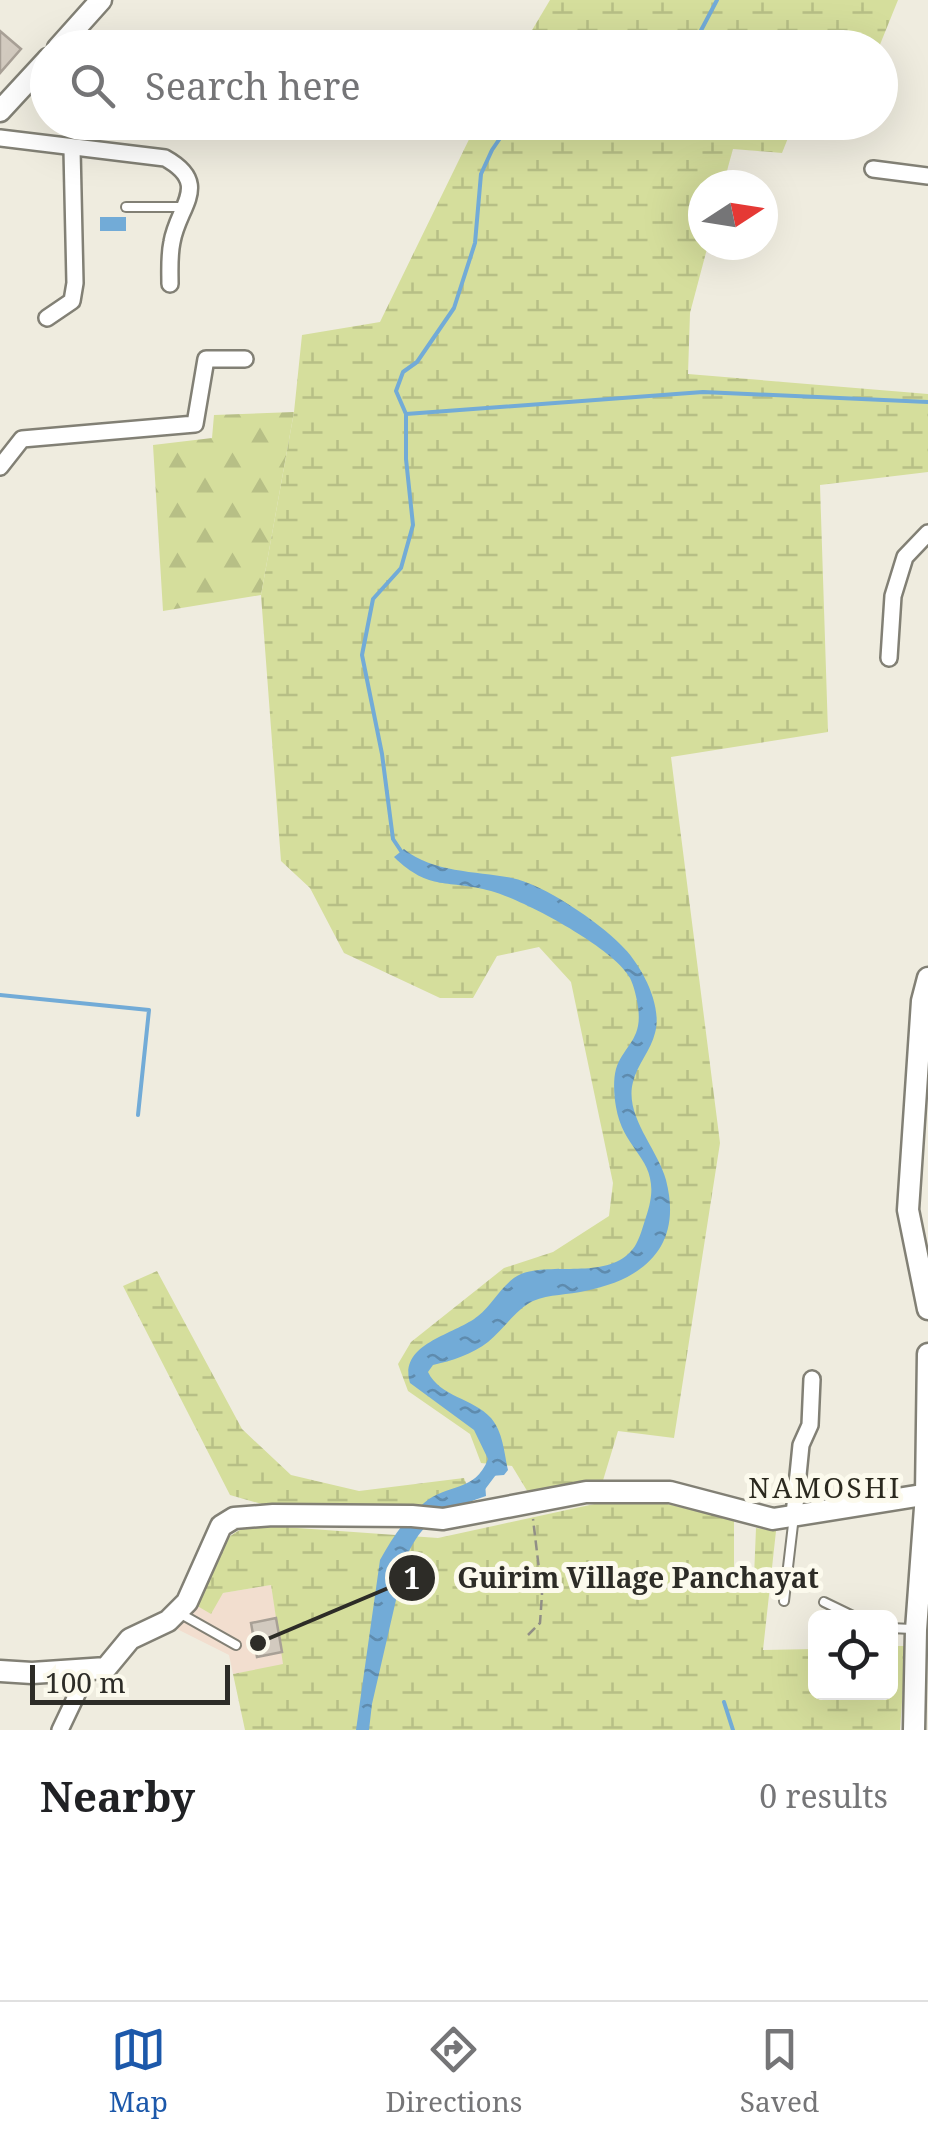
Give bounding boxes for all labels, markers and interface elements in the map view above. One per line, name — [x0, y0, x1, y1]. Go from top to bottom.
search box — [30, 30, 898, 140]
icon: search — [65, 58, 120, 113]
text: Search here — [145, 59, 361, 111]
north arrow — [688, 170, 778, 260]
district label: NAMOSHI — [748, 1468, 902, 1506]
callout: Guirim Village Panchayat — [387, 1549, 839, 1607]
text: 1 — [404, 1557, 420, 1598]
text: Guirim Village Panchayat — [457, 1558, 819, 1596]
map controls — [808, 1610, 898, 1700]
button: locate — [808, 1610, 898, 1700]
scale bar — [30, 1660, 230, 1704]
text: 100 m — [45, 1663, 126, 1701]
text: Nearby — [40, 1767, 195, 1824]
text: 0 results — [759, 1774, 888, 1817]
tab: Map — [109, 2022, 168, 2120]
tab: Directions — [385, 2022, 522, 2120]
tab: Saved — [740, 2022, 819, 2120]

